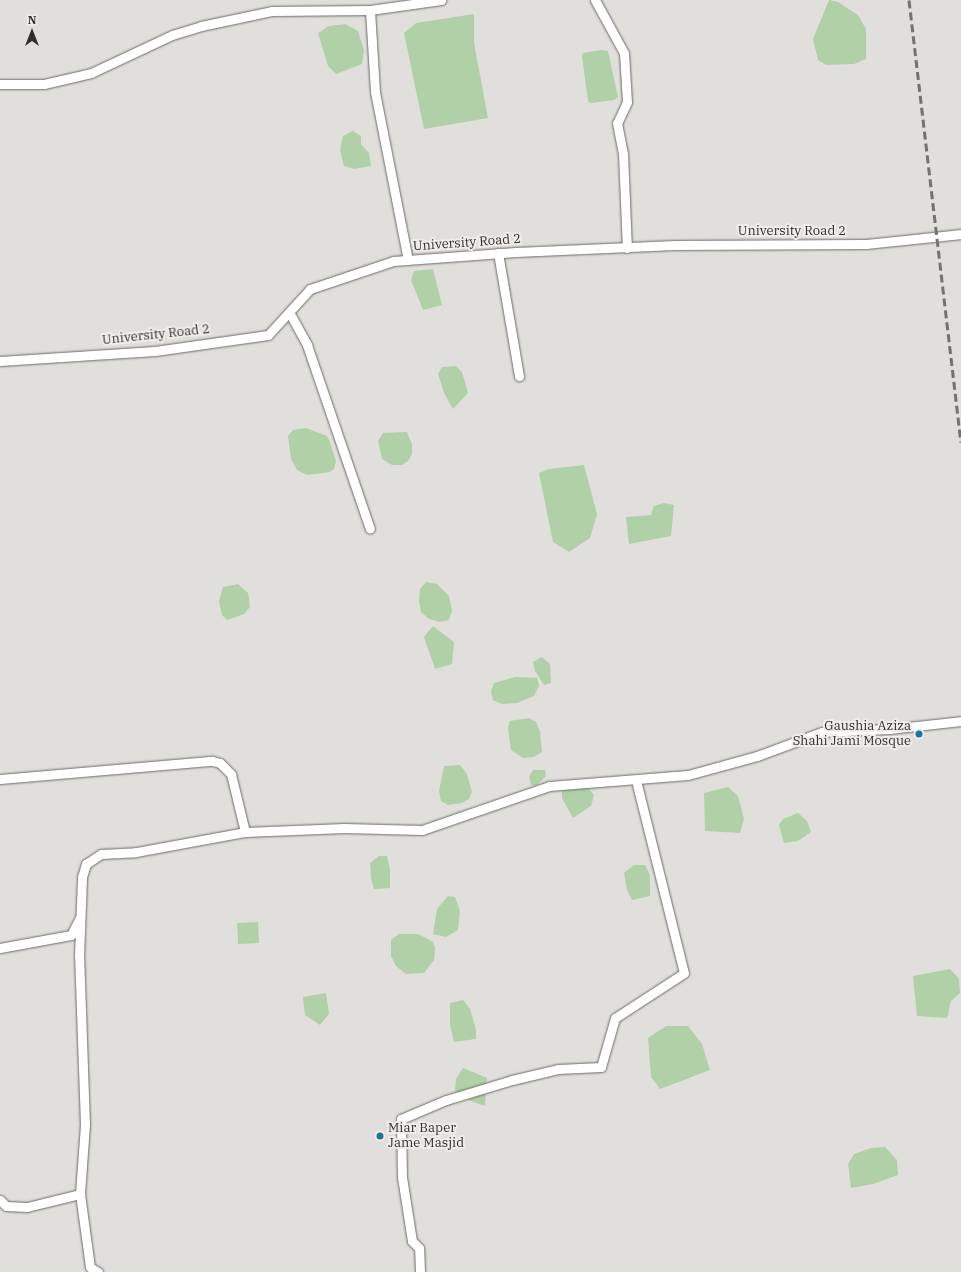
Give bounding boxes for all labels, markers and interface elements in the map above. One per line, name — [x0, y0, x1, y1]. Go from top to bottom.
north arrow — [12, 12, 52, 52]
text: N — [28, 13, 36, 27]
street label: University Road 2 — [738, 223, 846, 239]
street label: University Road 2 — [412, 231, 522, 255]
street label: University Road 2 — [101, 322, 211, 348]
place label: Gaushia Aziza Shahi Jami Mosque — [793, 719, 911, 750]
marker: Gaushia Aziza Shahi Jami Mosque — [914, 729, 924, 739]
place label: Miar Baper Jame Masjid — [388, 1121, 464, 1152]
marker: Miar Baper Jame Masjid — [375, 1131, 385, 1141]

